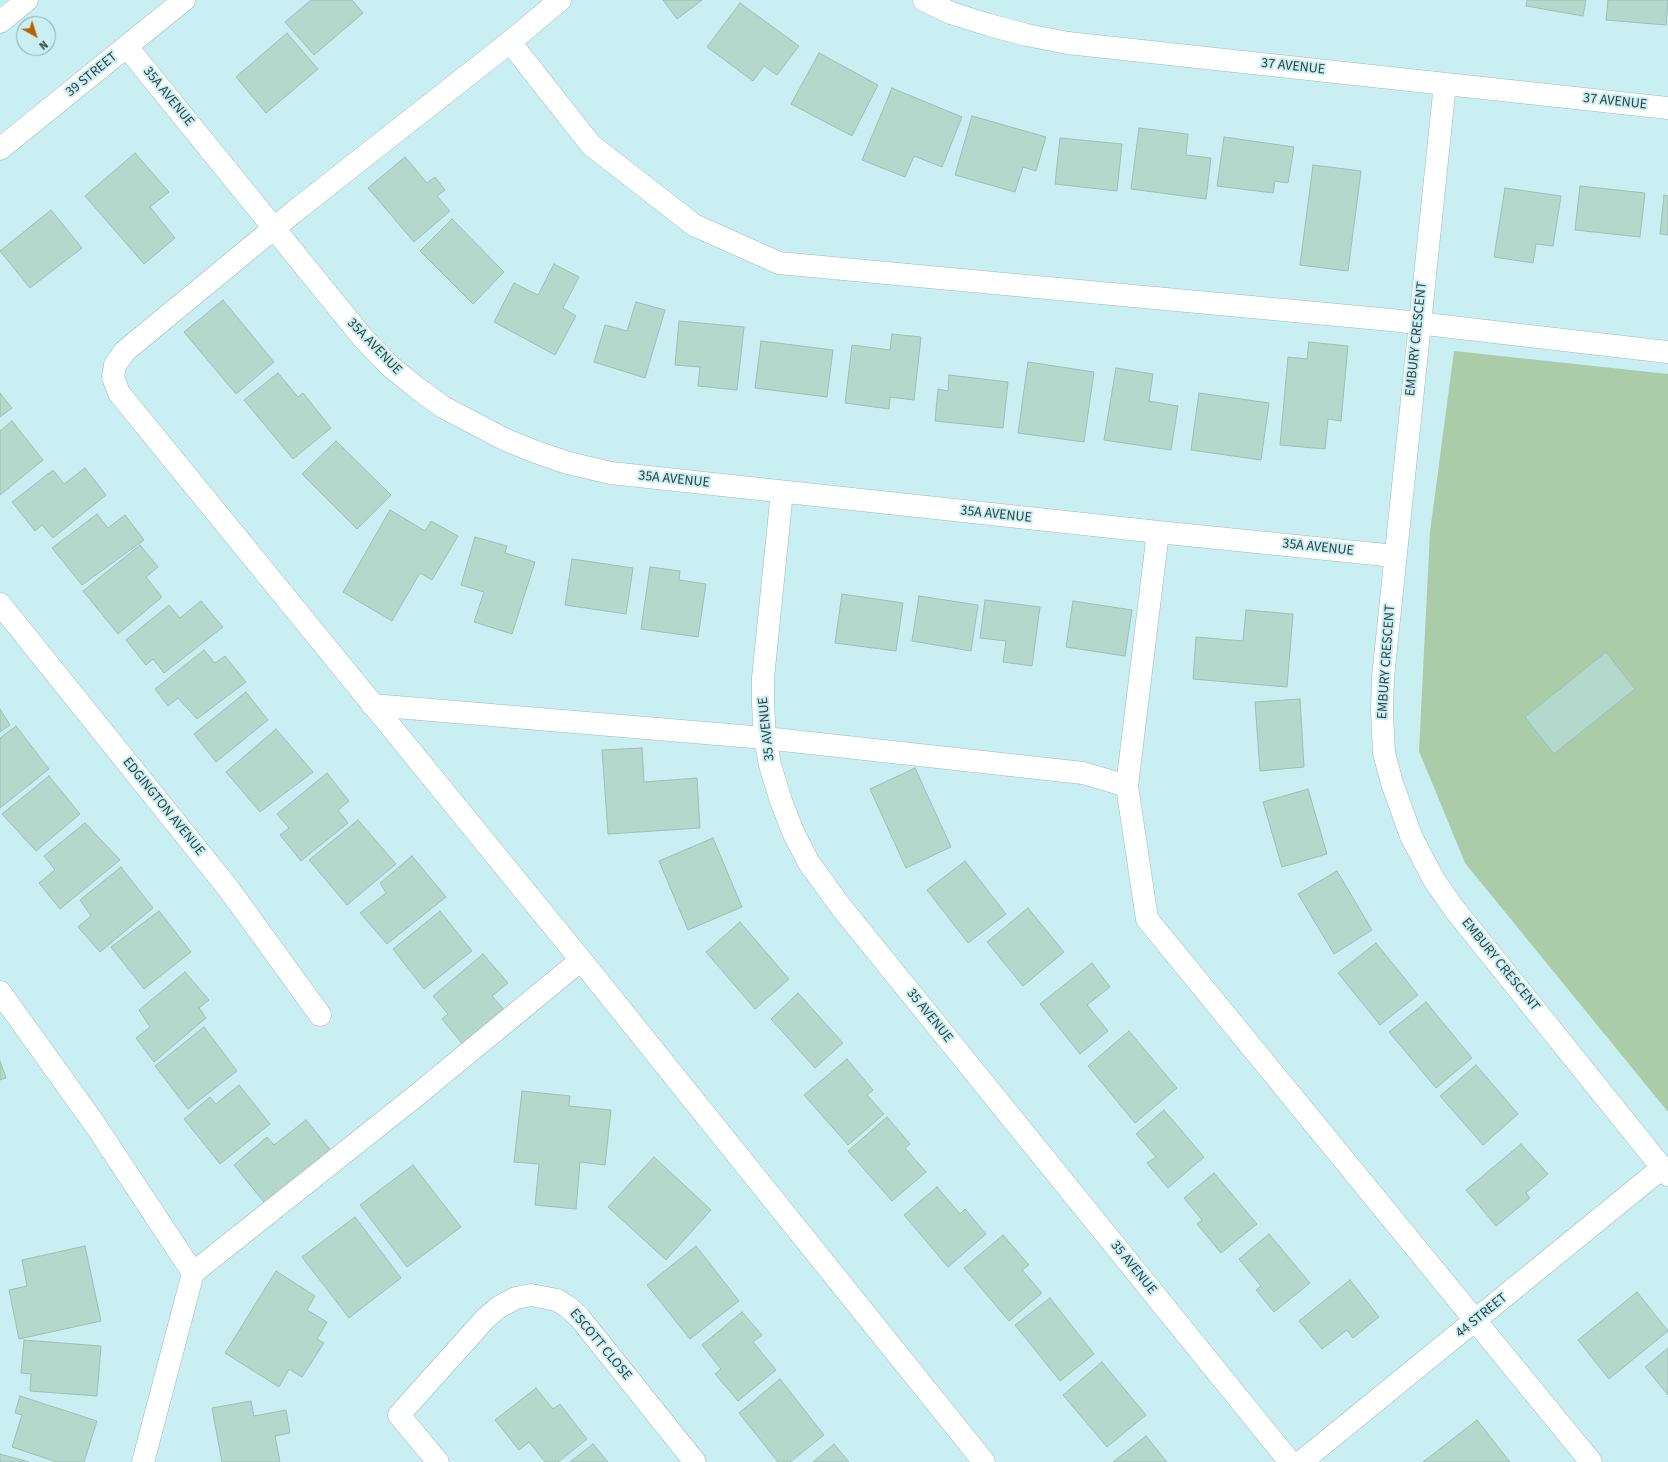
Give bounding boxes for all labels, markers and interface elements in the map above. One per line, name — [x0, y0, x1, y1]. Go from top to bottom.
north arrow — [16, 16, 56, 56]
text: N — [36, 37, 51, 53]
street label: 39 STREET — [63, 49, 121, 101]
street label: 37 AVENUE — [1260, 55, 1326, 79]
street label: 35A AVENUE — [139, 64, 197, 130]
street label: 37 AVENUE — [1582, 90, 1648, 114]
street label: EMBURY CRESCENT — [1403, 281, 1431, 397]
street label: 35A AVENUE — [343, 315, 405, 379]
street label: 35A AVENUE — [637, 468, 711, 492]
street label: 35A AVENUE — [959, 503, 1033, 527]
street label: 35A AVENUE — [1281, 536, 1355, 560]
street label: EMBURY CRESCENT — [1375, 604, 1399, 720]
street label: 35 AVENUE — [755, 696, 779, 762]
street label: EDGINGTON AVENUE — [118, 754, 208, 860]
street label: EMBURY CRESCENT — [1457, 915, 1543, 1015]
street label: 35 AVENUE — [902, 986, 956, 1046]
street label: 35 AVENUE — [1106, 1238, 1160, 1298]
street label: 44 STREET — [1453, 1290, 1511, 1342]
street label: ESCOTT CLOSE — [565, 1306, 635, 1384]

